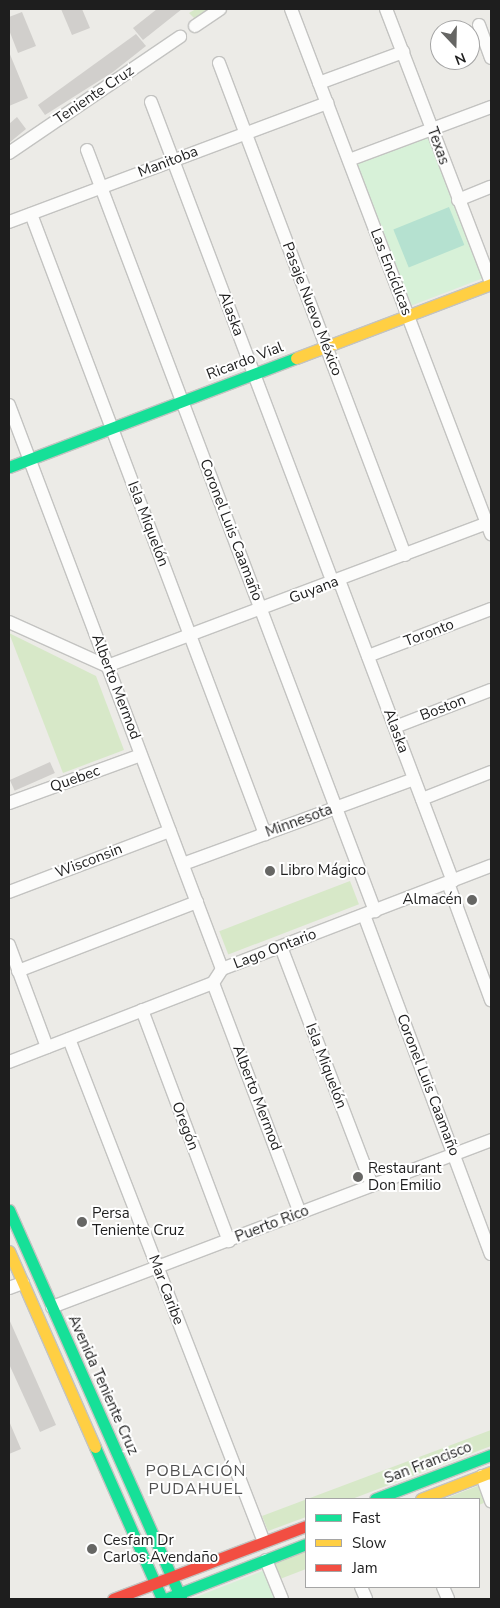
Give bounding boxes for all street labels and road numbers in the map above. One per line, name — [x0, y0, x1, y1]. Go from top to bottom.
street label: Teniente Cruz — [51, 62, 137, 128]
street label: Texas — [423, 125, 453, 167]
street label: Manitoba — [135, 142, 201, 182]
street label: Las Encíclicas — [366, 226, 416, 318]
street label: Pasaje Nuevo México — [278, 239, 346, 379]
street label: Alaska — [214, 289, 248, 339]
street label: Ricardo Vial — [204, 338, 286, 384]
street label: Coronel Luis Caamaño — [196, 456, 266, 604]
street label: Isla Miquelón — [123, 479, 173, 569]
street label: Guyana — [287, 572, 341, 608]
street label: Toronto — [402, 615, 456, 651]
street label: Alberto Mermod — [88, 632, 144, 742]
street label: Boston — [418, 691, 468, 725]
street label: Alaska — [379, 706, 413, 756]
street label: Quebec — [48, 762, 102, 796]
street label: Minnesota — [263, 801, 335, 841]
street label: Wisconsin — [53, 840, 125, 882]
street label: Lago Ontario — [231, 925, 319, 973]
street label: Coronel Luis Caamaño — [393, 1011, 463, 1159]
street label: Isla Miquelón — [301, 1021, 351, 1111]
street label: Alberto Mermod — [229, 1043, 285, 1153]
street label: Oregón — [168, 1099, 202, 1153]
street label: Puerto Rico — [233, 1202, 311, 1246]
street label: Mar Caribe — [144, 1253, 188, 1327]
street label: Avenida Teniente Cruz — [64, 1312, 142, 1458]
street label: San Francisco — [382, 1438, 474, 1488]

